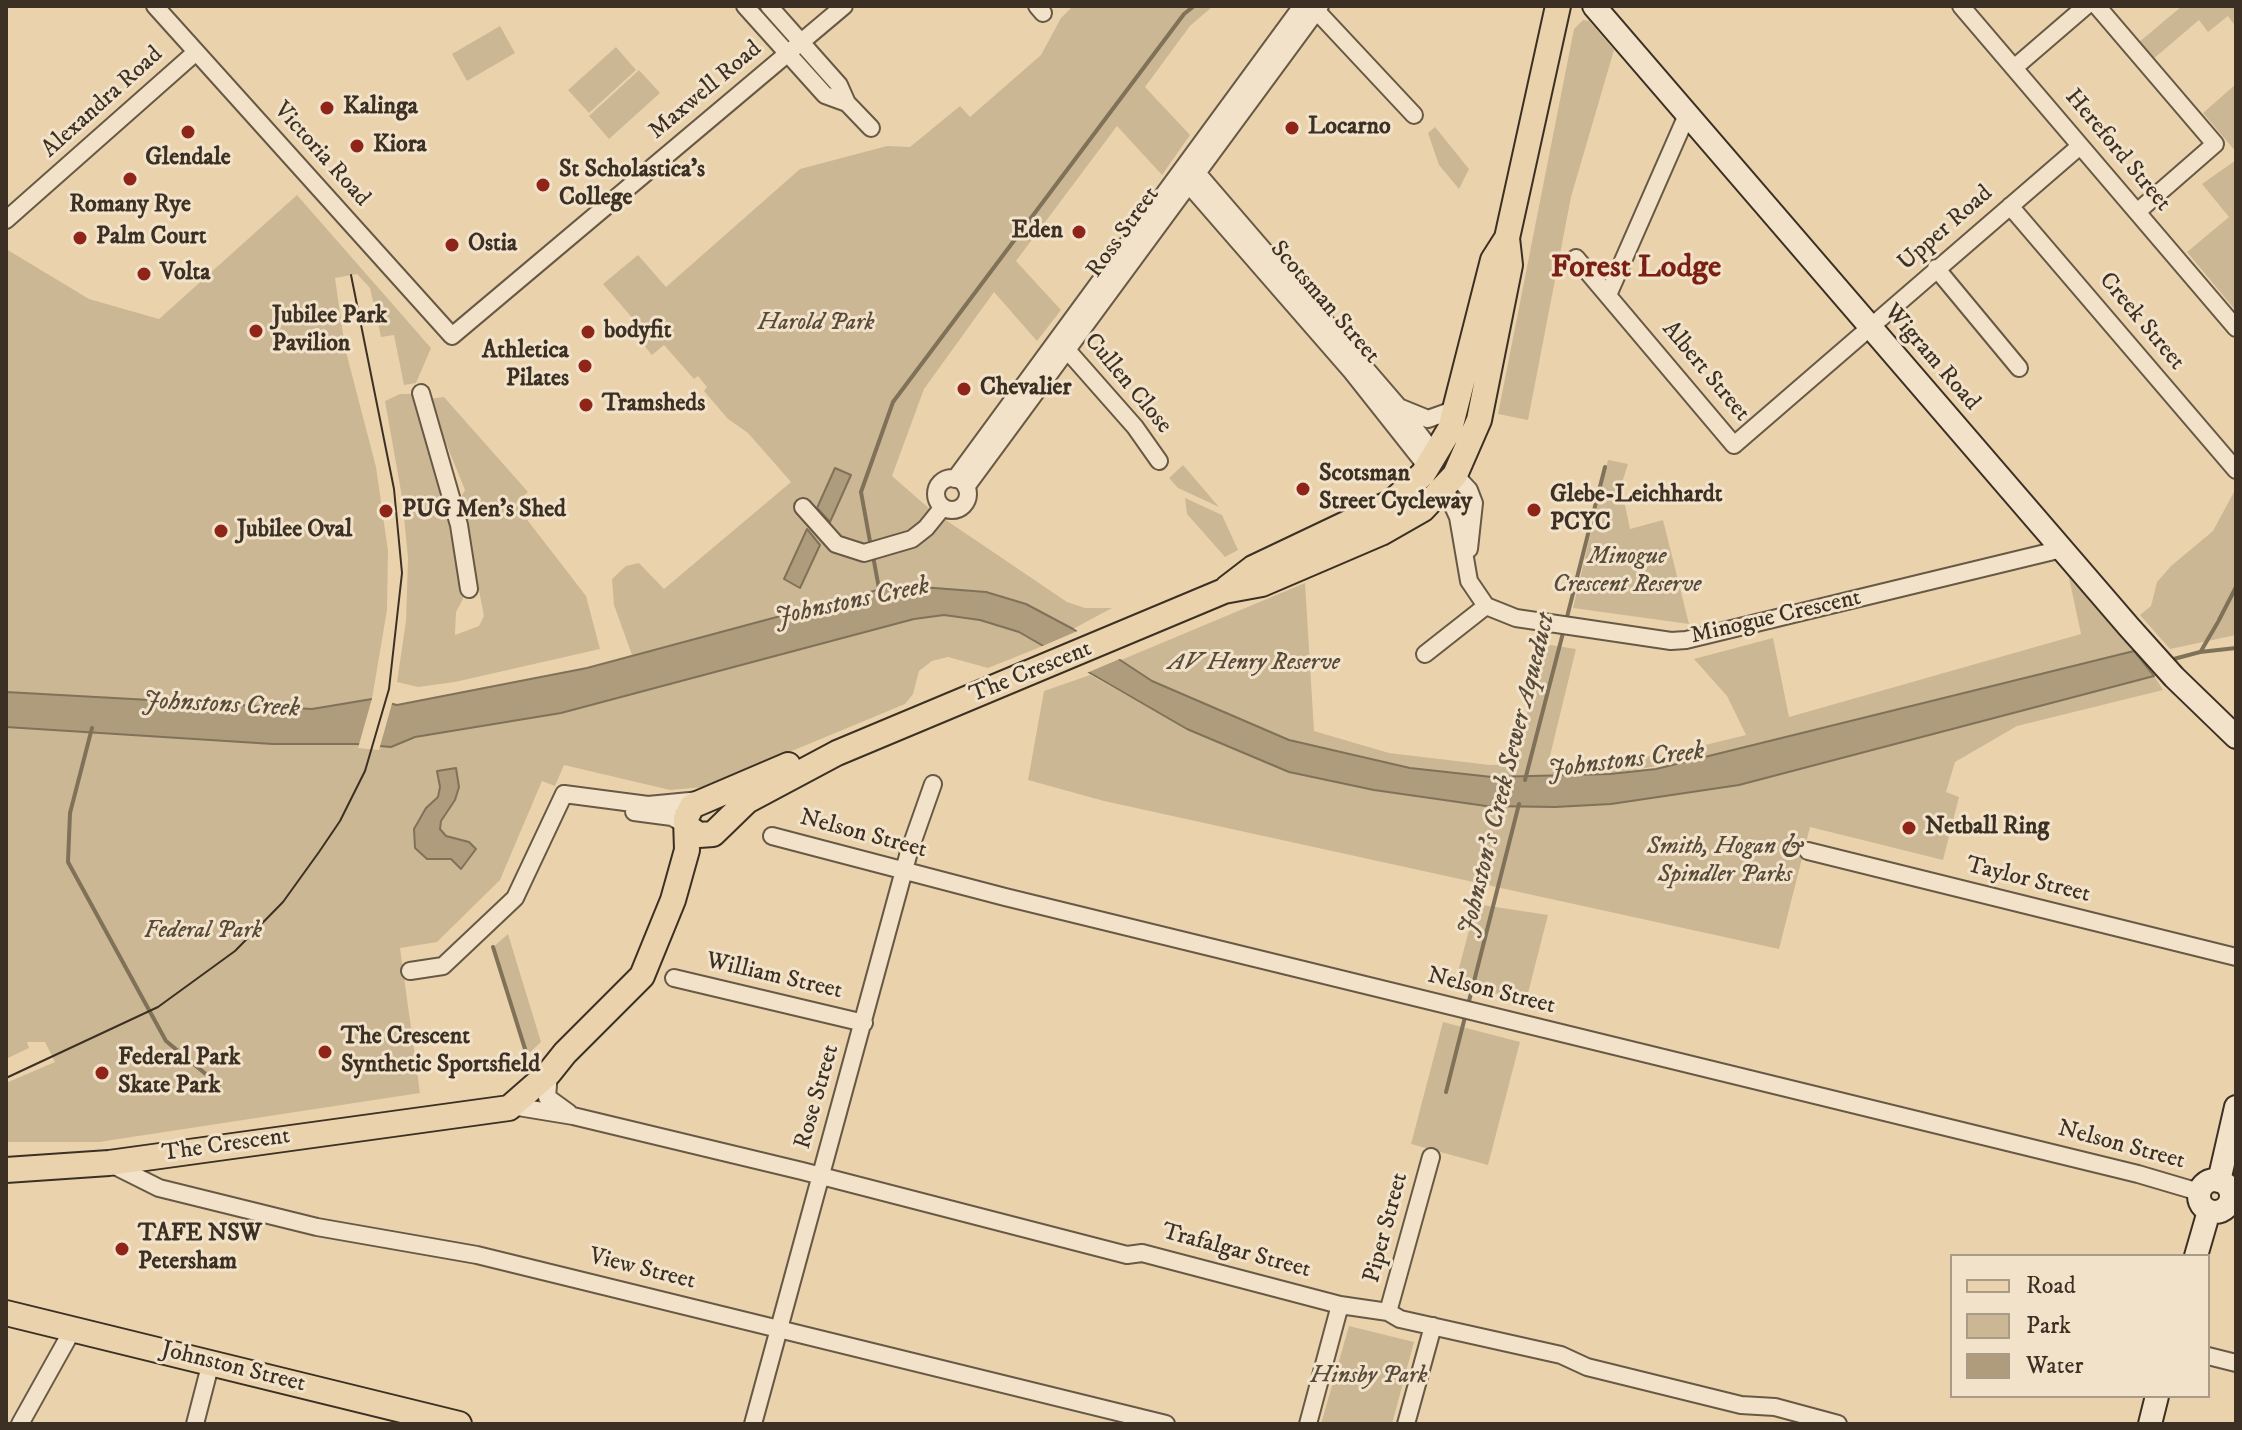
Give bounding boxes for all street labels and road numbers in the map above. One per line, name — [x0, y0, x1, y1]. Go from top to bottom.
street label: Maxwell Road — [644, 35, 768, 147]
street label: Alexandra Road — [37, 41, 169, 165]
street label: Hereford Street — [2058, 84, 2176, 218]
street label: Victoria Road — [266, 97, 376, 213]
street label: Upper Road — [1893, 180, 1999, 278]
street label: Ross Street — [1081, 182, 1167, 284]
street label: Scotsman Street — [1263, 236, 1385, 370]
street label: Creek Street — [2092, 267, 2190, 377]
street label: Wigram Road — [1877, 299, 1985, 417]
street label: Albert Street — [1655, 316, 1755, 428]
street label: Cullen Close — [1077, 328, 1177, 440]
street label: Minogue Crescent — [1688, 584, 1864, 652]
street label: The Crescent — [966, 636, 1096, 710]
street label: Nelson Street — [796, 804, 930, 866]
street label: Taylor Street — [1963, 852, 2093, 910]
street label: William Street — [703, 947, 845, 1007]
street label: Nelson Street — [1424, 962, 1558, 1022]
street label: Rose Street — [789, 1041, 847, 1153]
street label: Nelson Street — [2054, 1115, 2188, 1177]
street label: The Crescent — [160, 1123, 292, 1169]
street label: Piper Street — [1358, 1170, 1416, 1286]
street label: Trafalgar Street — [1159, 1218, 1313, 1286]
street label: View Street — [586, 1243, 698, 1297]
street label: Johnston Street — [158, 1336, 308, 1400]

